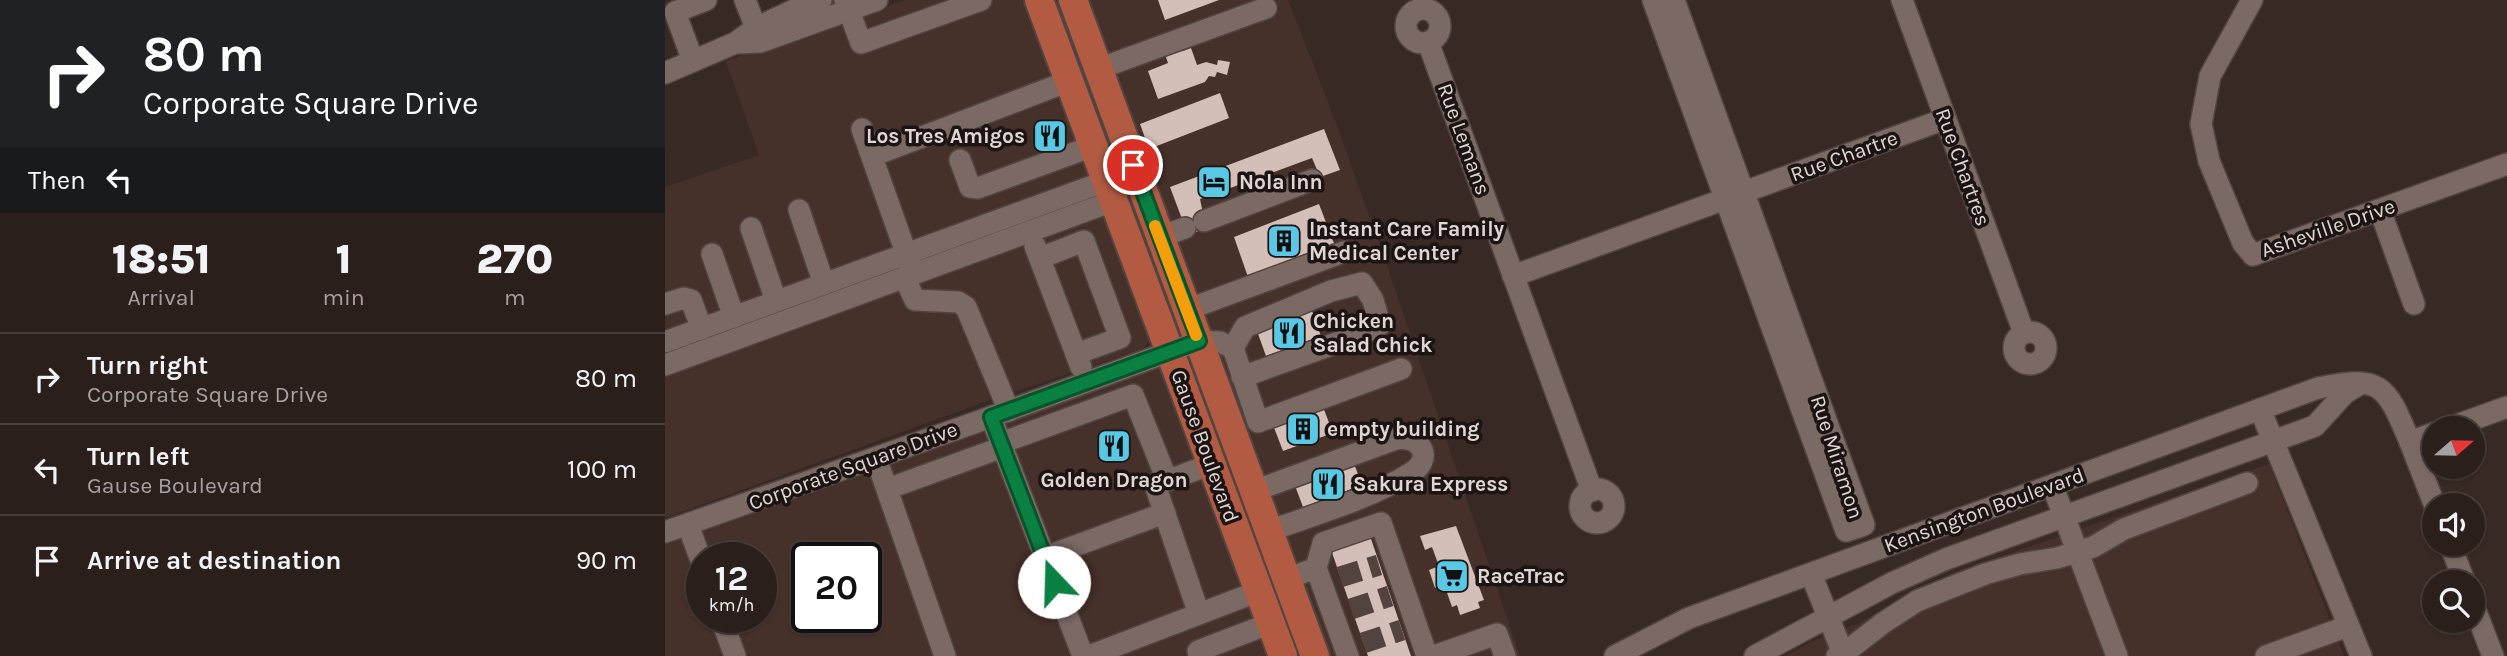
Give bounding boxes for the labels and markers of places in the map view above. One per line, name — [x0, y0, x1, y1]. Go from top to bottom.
restaurant icon: Los Tres Amigos — [1031, 117, 1069, 155]
place label: Los Tres Amigos — [866, 124, 1025, 148]
pin — [1103, 135, 1163, 195]
hotel icon: Nola Inn — [1195, 163, 1233, 201]
place label: Nola Inn — [1239, 170, 1323, 194]
place label: Instant Care Family Medical Center — [1309, 217, 1505, 265]
building icon: Instant Care Family Medical Center — [1265, 222, 1303, 260]
place label: Chicken Salad Chick — [1313, 309, 1433, 357]
restaurant icon: Chicken Salad Chick — [1270, 314, 1308, 352]
building icon: empty building — [1284, 410, 1322, 448]
place label: empty building — [1327, 417, 1479, 441]
restaurant icon: Golden Dragon — [1095, 427, 1133, 465]
restaurant icon: Sakura Express — [1309, 465, 1347, 503]
place label: Golden Dragon — [1040, 468, 1188, 492]
place label: Sakura Express — [1353, 472, 1508, 496]
supermarket icon: RaceTrac — [1433, 557, 1471, 595]
place label: RaceTrac — [1477, 564, 1565, 588]

